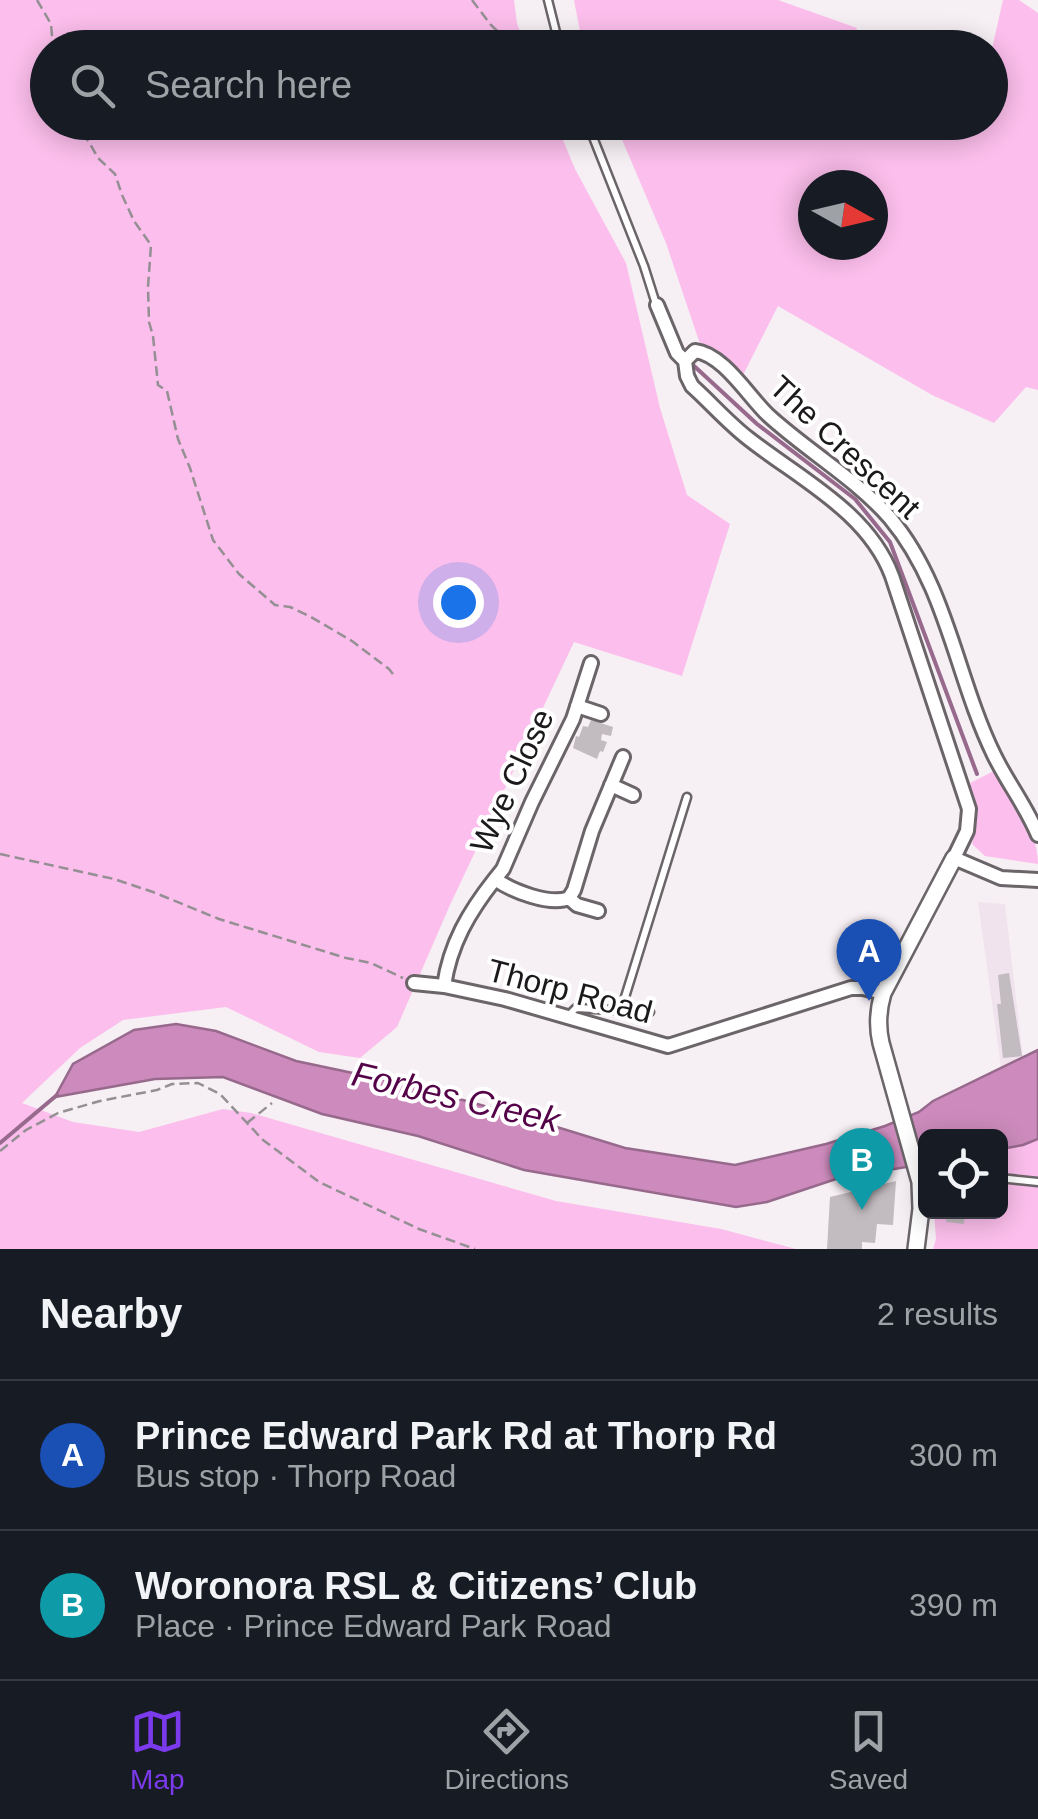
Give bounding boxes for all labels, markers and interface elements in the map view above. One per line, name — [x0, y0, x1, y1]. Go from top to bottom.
search box — [30, 30, 1008, 140]
icon: search — [65, 58, 120, 113]
text: Search here — [145, 64, 352, 106]
north arrow — [798, 170, 888, 260]
street label: The Crescent — [762, 368, 928, 526]
your location — [433, 577, 484, 628]
street label: Wye Close — [463, 703, 561, 859]
pin: A — [836, 918, 902, 1001]
street label: Thorp Road — [484, 952, 656, 1030]
water label: Forbes Creek — [348, 1054, 565, 1140]
pin: B — [830, 1128, 894, 1210]
map controls — [918, 1129, 1008, 1219]
button: locate — [918, 1129, 1008, 1219]
text: Nearby — [40, 1290, 182, 1337]
text: 2 results — [877, 1296, 998, 1332]
text: Prince Edward Park Rd at Thorp Rd — [135, 1415, 777, 1457]
text: A — [61, 1437, 84, 1473]
text: 300 m — [909, 1437, 998, 1473]
text: Bus stop · Thorp Road — [135, 1458, 456, 1494]
text: Woronora RSL & Citizens’ Club — [135, 1565, 697, 1607]
text: B — [61, 1587, 84, 1623]
text: 390 m — [909, 1587, 998, 1623]
text: Place · Prince Edward Park Road — [135, 1608, 612, 1644]
tab: Map — [130, 1704, 185, 1796]
tab: Directions — [445, 1704, 569, 1796]
tab: Saved — [829, 1704, 908, 1796]

